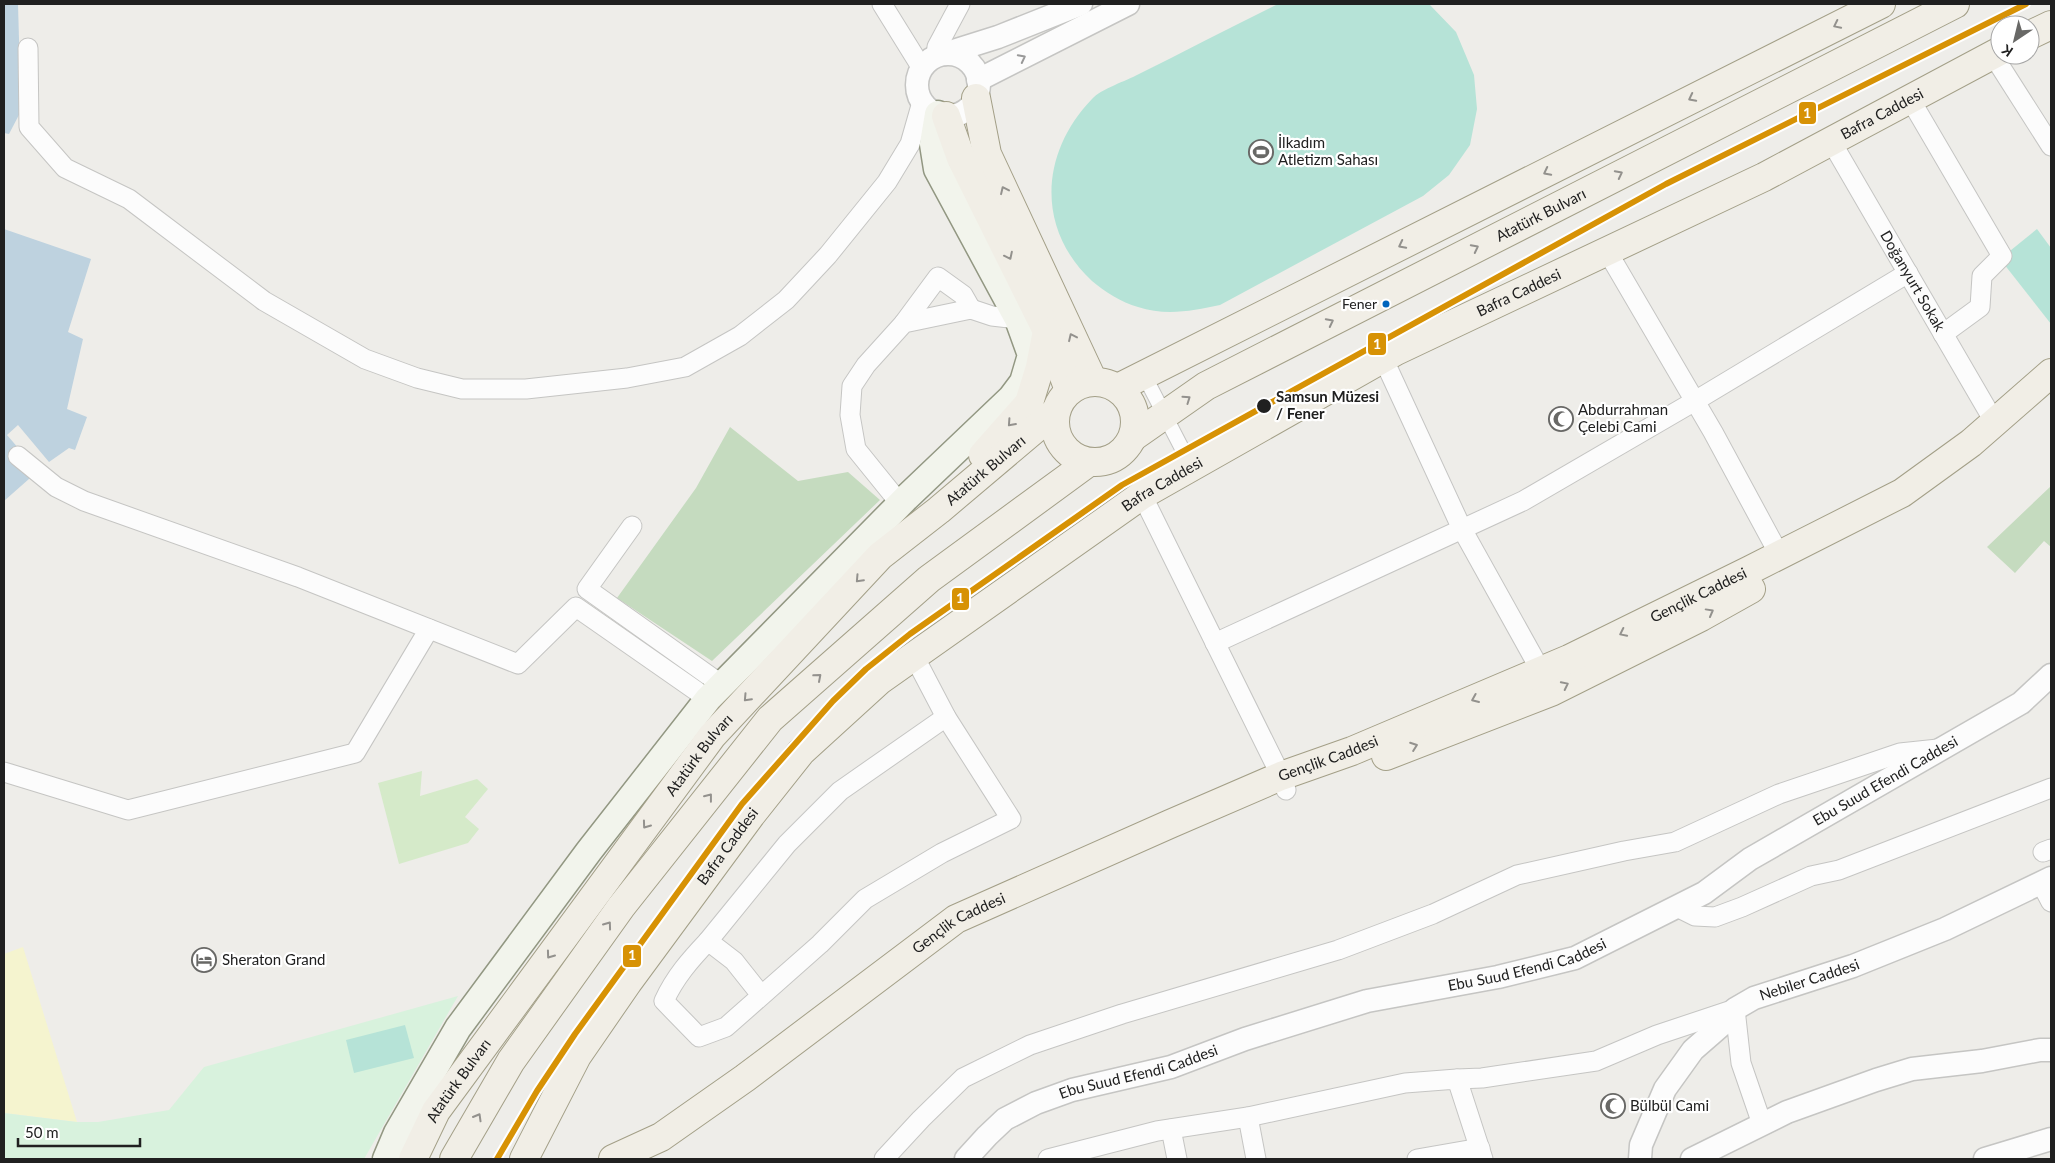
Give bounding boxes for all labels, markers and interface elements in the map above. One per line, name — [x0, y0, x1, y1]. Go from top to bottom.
north arrow — [1990, 15, 2040, 65]
one-way arrow — [1833, 19, 1842, 29]
text: K — [1998, 41, 2016, 61]
one-way arrow — [1017, 54, 1026, 64]
street label: Bafra Caddesi — [1837, 84, 1926, 143]
one-way arrow — [1688, 92, 1697, 102]
line badge: 1 — [1798, 101, 1817, 125]
text: 1 — [1803, 104, 1811, 121]
place label: İlkadım Atletizm Sahası — [1278, 133, 1378, 168]
sports icon: İlkadım Atletizm Sahası — [1248, 139, 1274, 165]
one-way arrow — [1544, 166, 1553, 176]
one-way arrow — [1614, 170, 1623, 180]
street label: Atatürk Bulvarı — [1492, 184, 1589, 245]
one-way arrow — [999, 186, 1010, 195]
street label: Doğanyurt Sokak — [1877, 227, 1950, 334]
one-way arrow — [1399, 239, 1408, 249]
one-way arrow — [1470, 244, 1479, 254]
one-way arrow — [1003, 251, 1014, 260]
street label: Bafra Caddesi — [1473, 264, 1563, 320]
place label: Fener — [1342, 295, 1377, 312]
marker: Fener — [1381, 299, 1391, 309]
one-way arrow — [1325, 318, 1334, 328]
line badge: 1 — [1367, 332, 1387, 356]
one-way arrow — [1068, 333, 1079, 342]
text: 1 — [1373, 335, 1381, 352]
place label: Samsun Müzesi / Fener — [1276, 387, 1379, 422]
one-way arrow — [1181, 396, 1191, 405]
marker: Samsun Müzesi / Fener — [1255, 397, 1273, 415]
place label: Abdurrahman Çelebi Cami — [1578, 400, 1668, 435]
mosque icon: Abdurrahman Çelebi Cami — [1548, 406, 1574, 432]
one-way arrow — [1008, 418, 1017, 427]
street label: Atatürk Bulvarı — [942, 431, 1029, 509]
street label: Bafra Caddesi — [1118, 453, 1205, 515]
street label: Gençlik Caddesi — [1647, 563, 1749, 626]
one-way arrow — [856, 573, 865, 582]
line badge: 1 — [951, 587, 970, 611]
text: 1 — [956, 589, 964, 606]
one-way arrow — [1704, 608, 1713, 618]
one-way arrow — [1619, 626, 1628, 637]
one-way arrow — [812, 675, 821, 683]
one-way arrow — [1559, 681, 1568, 691]
one-way arrow — [744, 692, 753, 701]
one-way arrow — [1471, 693, 1480, 704]
street label: Atatürk Bulvarı — [661, 710, 736, 799]
street label: Gençlik Caddesi — [1275, 731, 1381, 784]
street label: Ebu Suud Efendi Caddesi — [1809, 731, 1961, 829]
one-way arrow — [1409, 742, 1418, 752]
one-way arrow — [703, 794, 711, 803]
street label: Bafra Caddesi — [693, 804, 761, 888]
one-way arrow — [643, 819, 652, 828]
street label: Gençlik Caddesi — [908, 888, 1008, 957]
one-way arrow — [603, 922, 611, 931]
street label: Ebu Suud Efendi Caddesi — [1446, 934, 1609, 994]
line badge: 1 — [622, 944, 642, 968]
text: 1 — [628, 946, 636, 963]
hotel icon: Sheraton Grand — [191, 947, 217, 973]
place label: Sheraton Grand — [222, 950, 325, 968]
one-way arrow — [547, 950, 556, 959]
street label: Nebiler Caddesi — [1757, 954, 1862, 1004]
street label: Atatürk Bulvarı — [422, 1035, 494, 1125]
street label: Ebu Suud Efendi Caddesi — [1056, 1040, 1220, 1102]
mosque icon: Bülbül Cami — [1600, 1093, 1626, 1119]
place label: Bülbül Cami — [1630, 1096, 1709, 1114]
one-way arrow — [472, 1114, 482, 1123]
scale bar — [18, 1116, 140, 1148]
text: 50 m — [25, 1123, 59, 1141]

